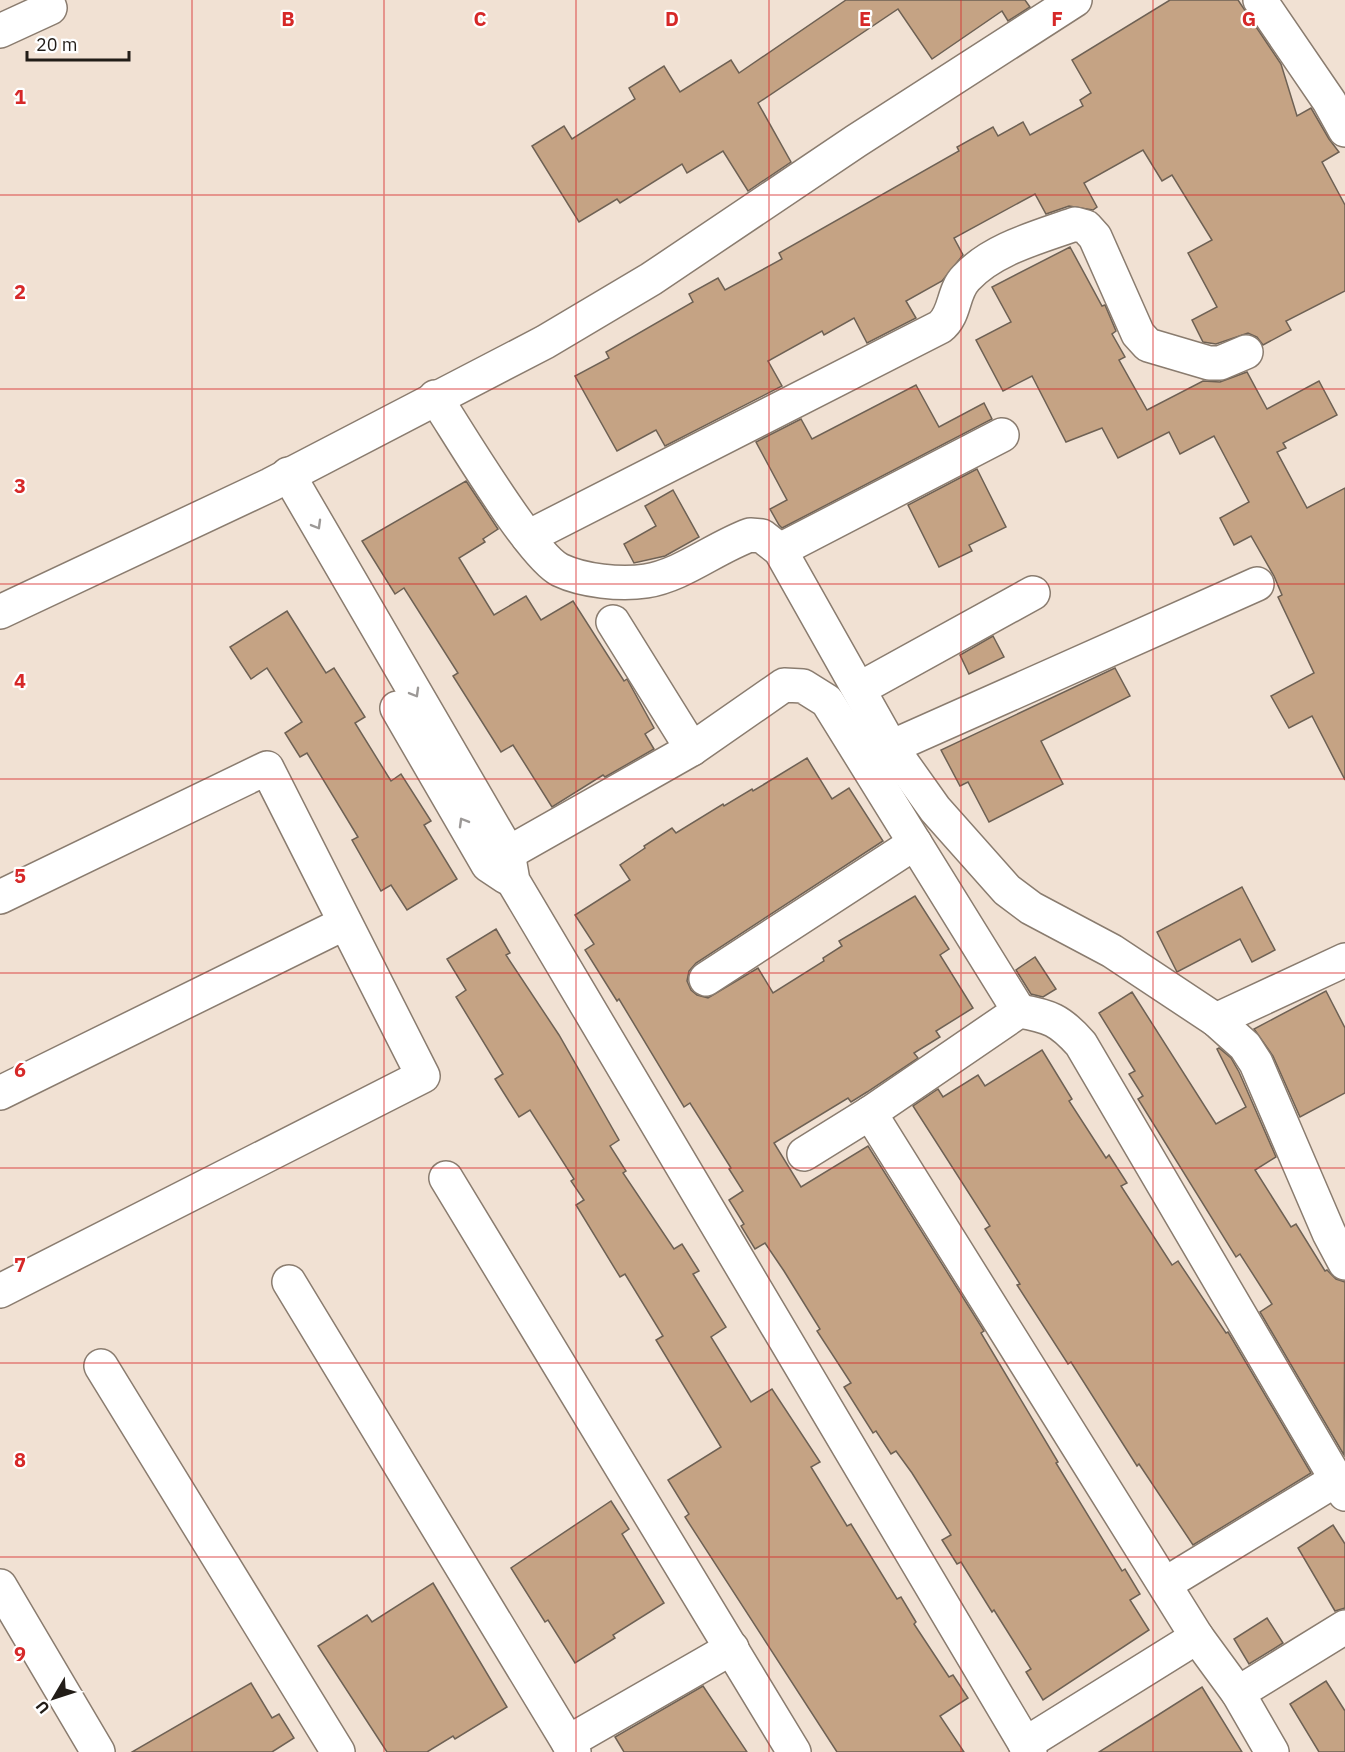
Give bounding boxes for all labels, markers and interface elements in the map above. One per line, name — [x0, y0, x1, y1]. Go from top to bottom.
text: B — [281, 5, 295, 32]
text: C — [473, 5, 487, 32]
text: D — [665, 5, 679, 32]
text: E — [859, 5, 871, 32]
text: F — [1051, 5, 1063, 32]
text: G — [1242, 5, 1256, 32]
scale bar — [27, 24, 129, 62]
text: 20 m — [36, 33, 78, 56]
text: 1 — [14, 83, 26, 110]
text: 2 — [14, 278, 26, 305]
text: 3 — [14, 472, 26, 499]
one-way arrow — [310, 519, 322, 529]
text: 4 — [14, 667, 26, 694]
one-way arrow — [408, 687, 420, 697]
one-way arrow — [459, 818, 470, 828]
text: 5 — [14, 862, 26, 889]
text: 6 — [14, 1056, 26, 1083]
text: 7 — [14, 1251, 26, 1278]
text: 8 — [14, 1446, 26, 1473]
text: 9 — [14, 1640, 26, 1667]
north arrow — [24, 1668, 84, 1728]
text: U — [31, 1697, 54, 1718]

